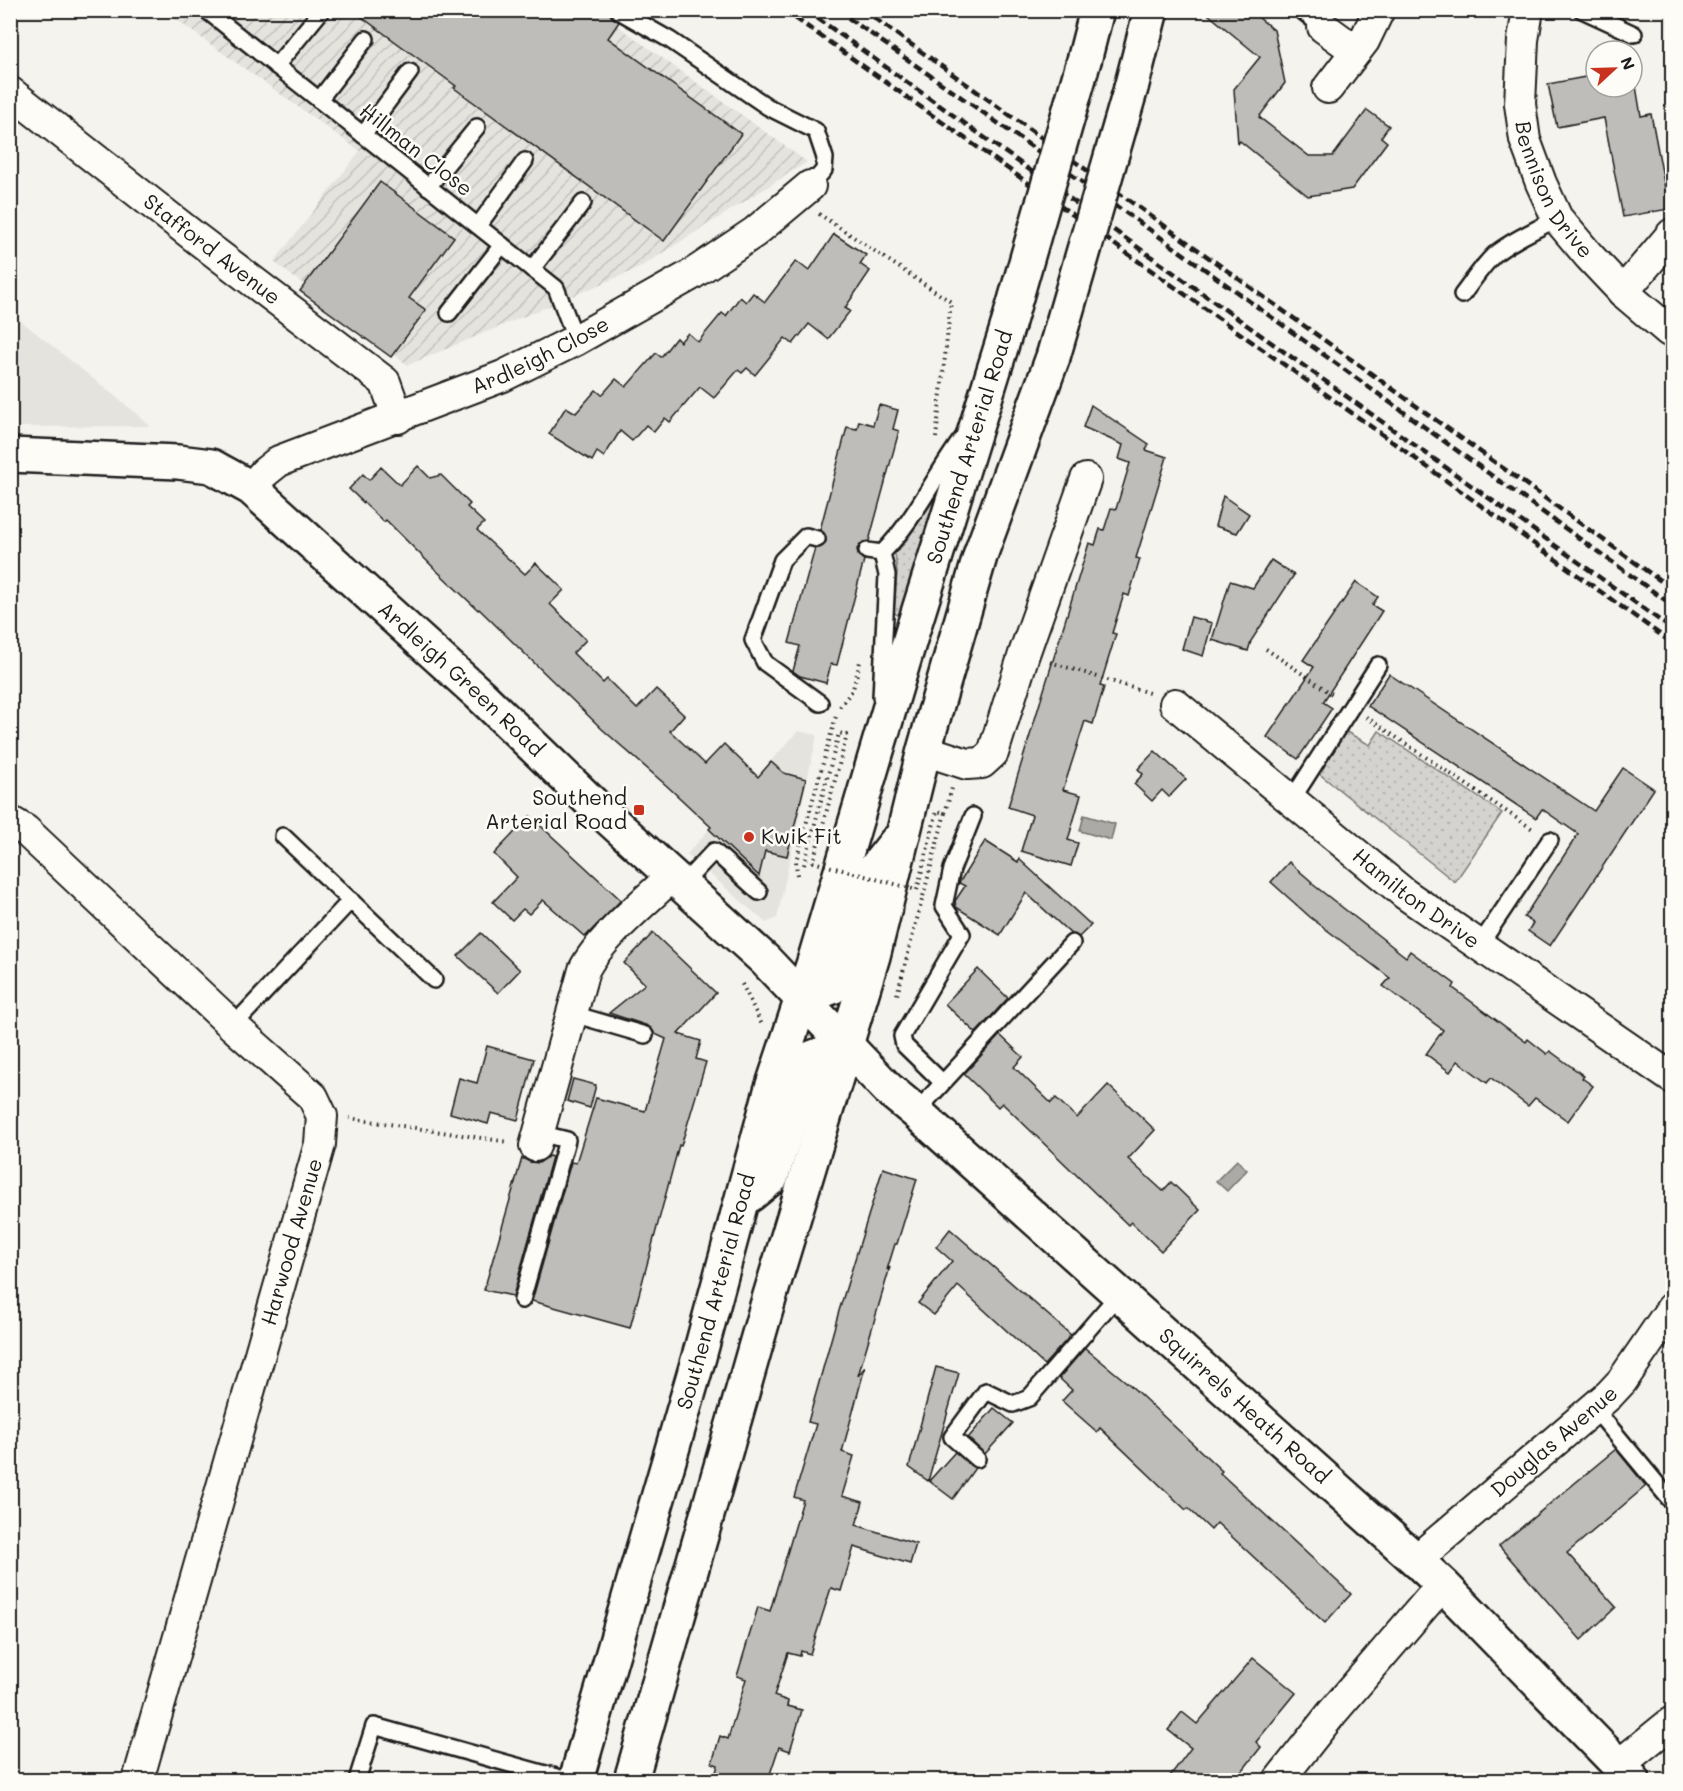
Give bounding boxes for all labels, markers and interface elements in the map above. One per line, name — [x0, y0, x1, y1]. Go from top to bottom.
north arrow — [1584, 39, 1644, 99]
text: N — [1616, 54, 1640, 73]
street label: Hillman Close — [355, 96, 479, 201]
street label: Bennison Drive — [1511, 119, 1600, 263]
street label: Stafford Avenue — [139, 187, 287, 310]
street label: Ardleigh Close — [467, 309, 613, 399]
street label: Southend Arterial Road — [919, 327, 1018, 567]
street label: Ardleigh Green Road — [373, 595, 551, 762]
place label: Southend Arterial Road — [485, 783, 627, 834]
marker: Southend Arterial Road — [632, 803, 646, 817]
place label: Kwik Fit — [761, 822, 842, 849]
marker: Kwik Fit — [742, 830, 756, 844]
street label: Hamilton Drive — [1348, 841, 1486, 954]
street label: Harwood Avenue — [254, 1155, 327, 1328]
street label: Southend Arterial Road — [669, 1170, 760, 1412]
street label: Squirrels Heath Road — [1154, 1321, 1336, 1489]
street label: Douglas Avenue — [1484, 1379, 1623, 1502]

